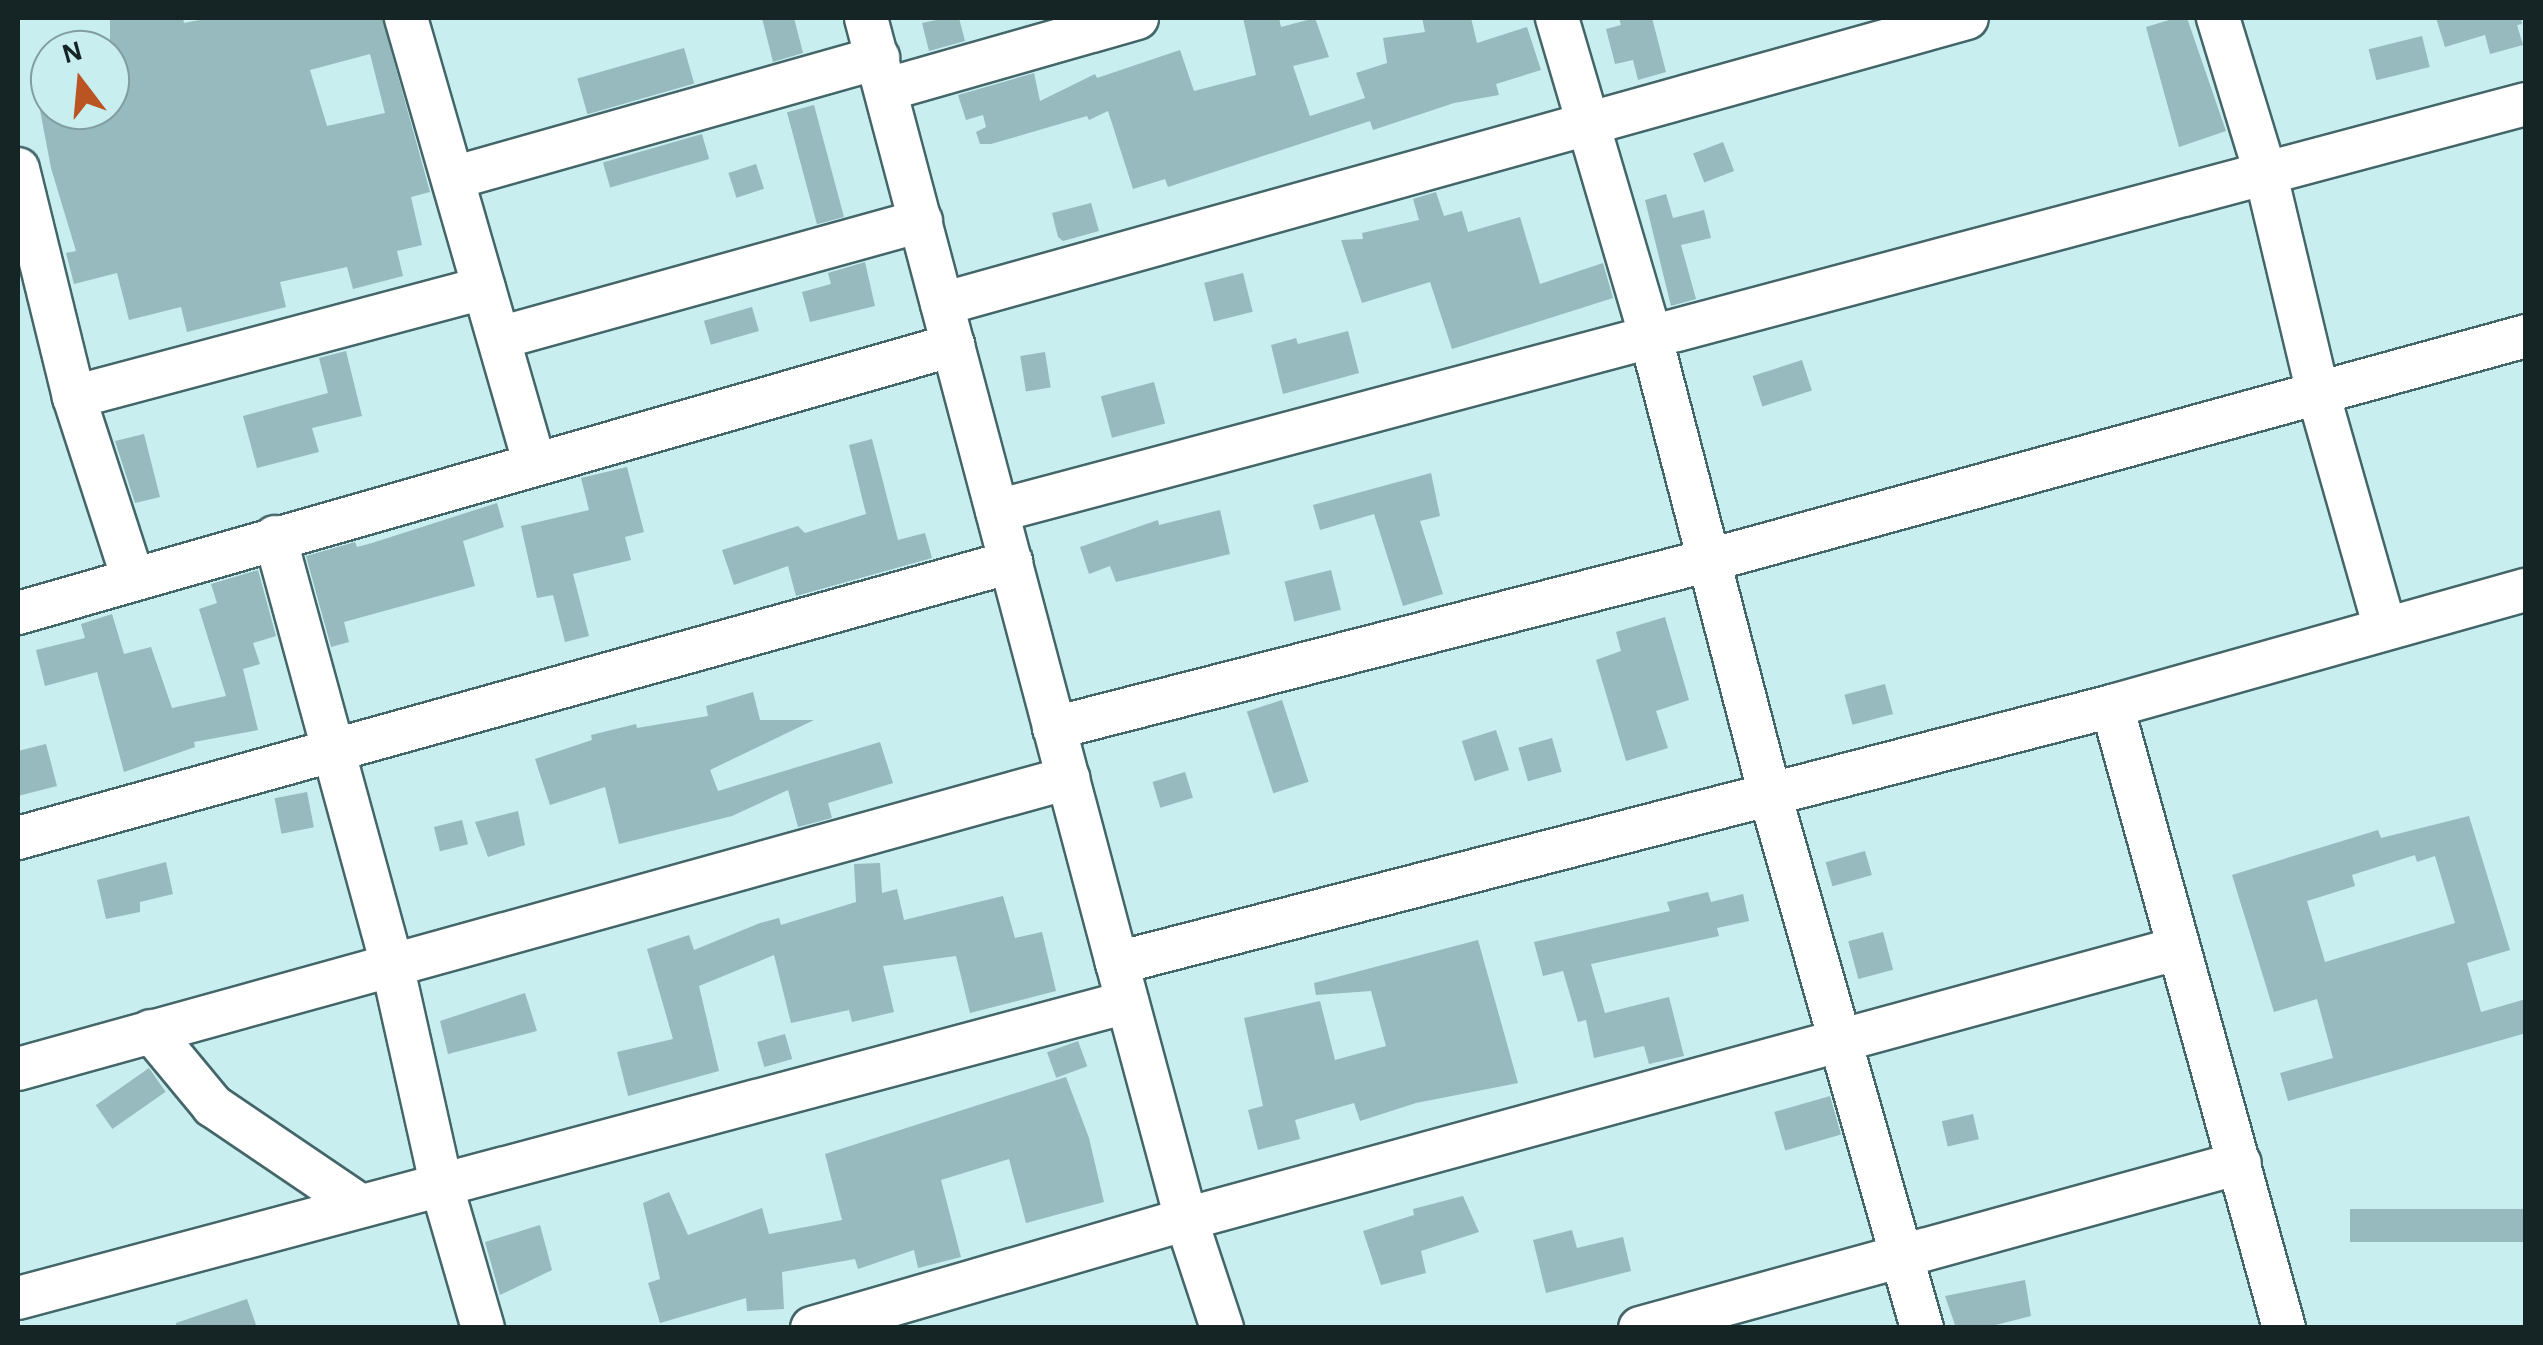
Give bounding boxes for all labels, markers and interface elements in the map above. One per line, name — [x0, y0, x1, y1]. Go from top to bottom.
north arrow — [30, 30, 130, 130]
text: N — [59, 37, 85, 69]

